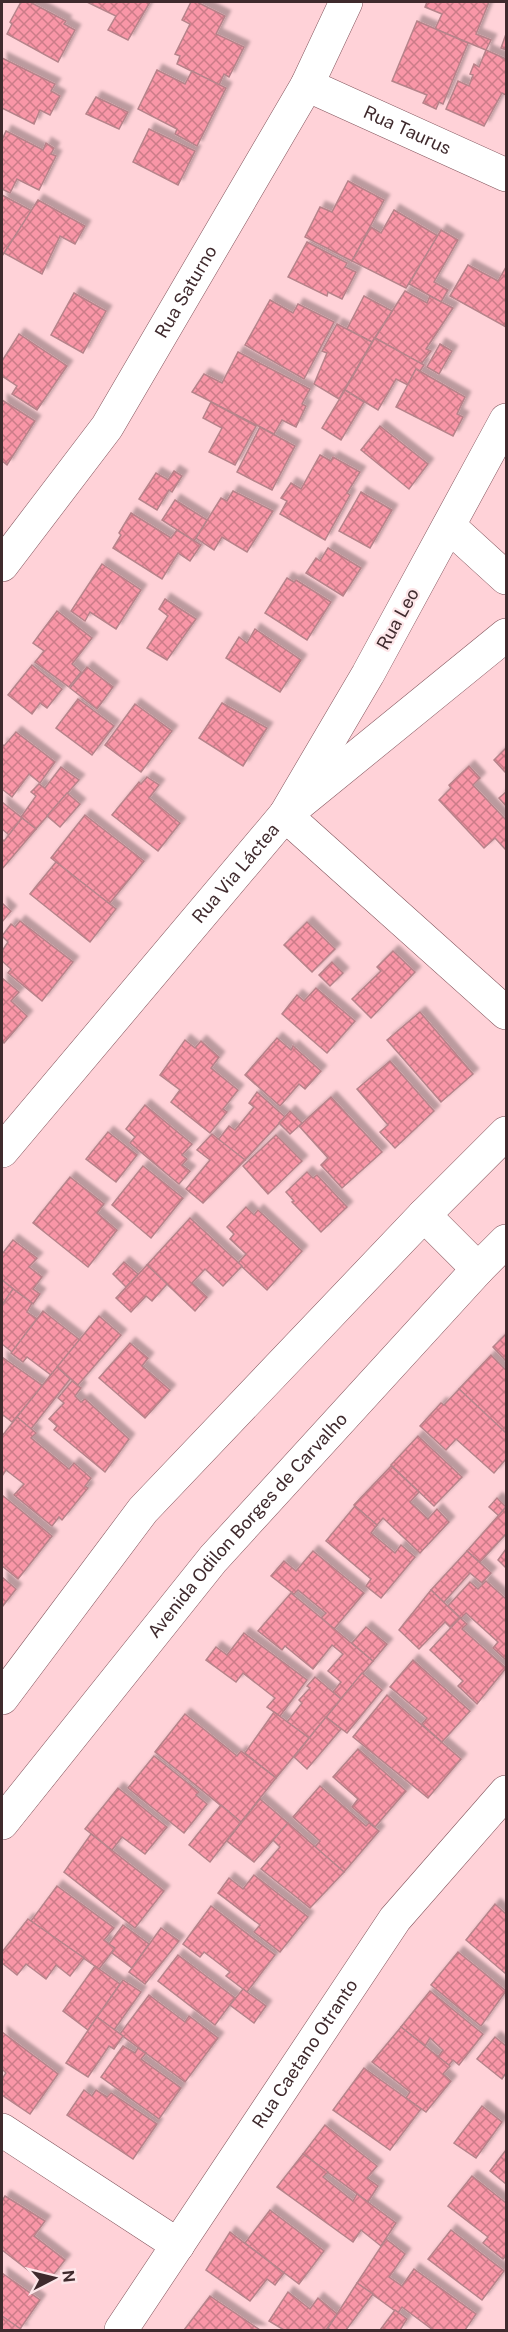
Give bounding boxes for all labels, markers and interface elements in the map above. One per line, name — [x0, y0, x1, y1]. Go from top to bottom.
street label: Rua Taurus — [360, 101, 454, 159]
street label: Rua Saturno — [150, 242, 221, 342]
street label: Rua Leo — [372, 584, 423, 653]
street label: Rua Via Láctea — [188, 819, 283, 927]
street label: Avenida Odilon Borges de Carvalho — [143, 1408, 351, 1642]
street label: Rua Caetano Otranto — [248, 1975, 362, 2132]
north arrow — [24, 2248, 84, 2308]
text: N — [58, 2269, 79, 2284]

